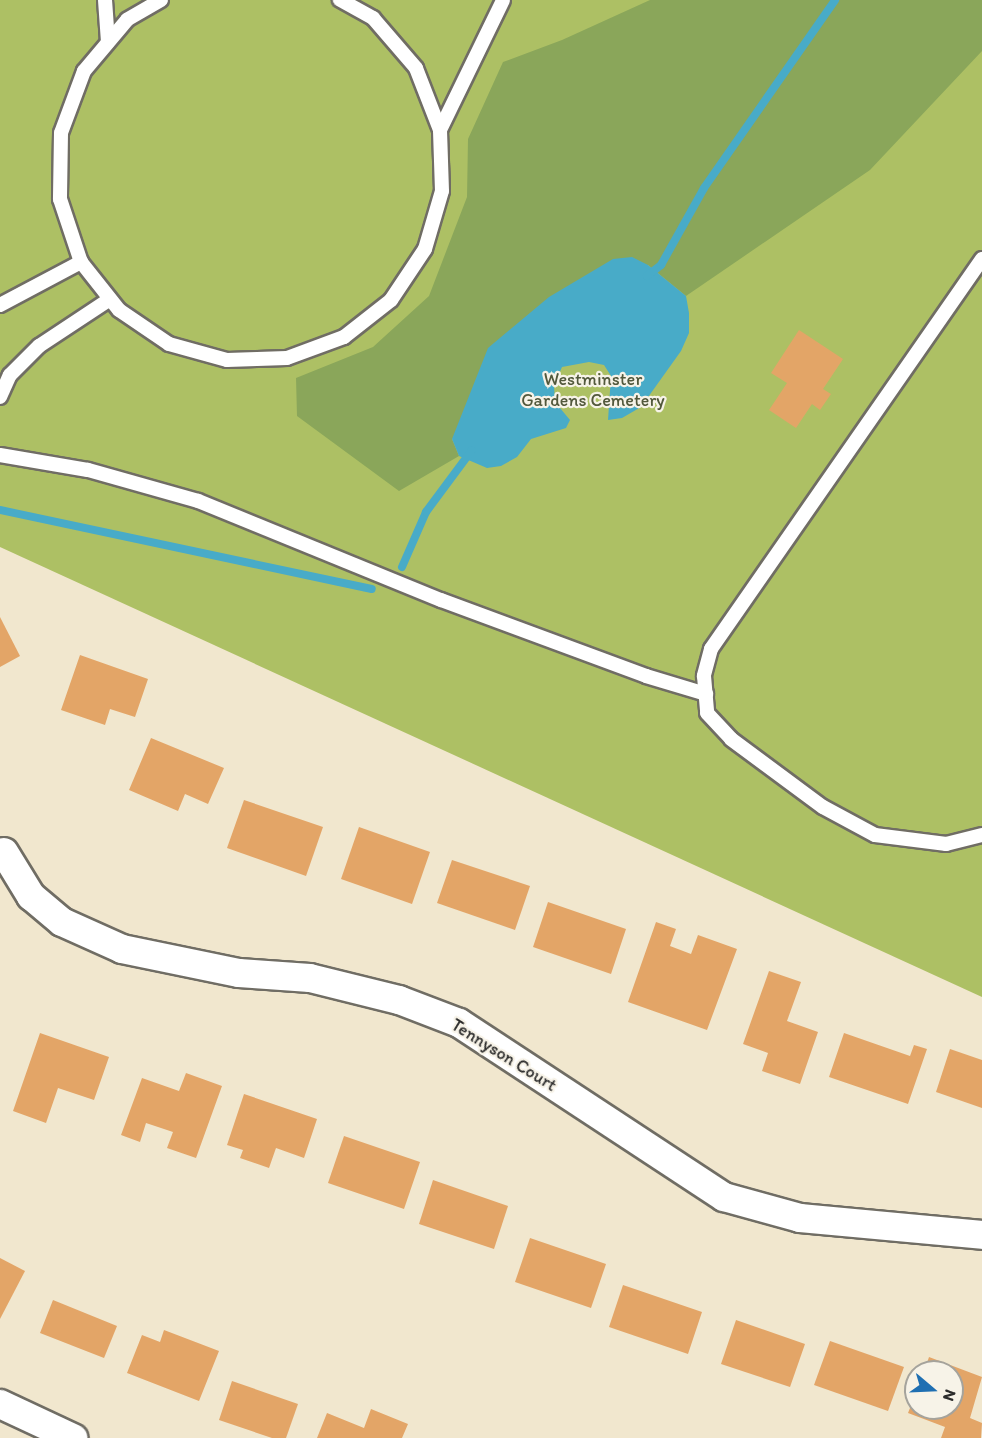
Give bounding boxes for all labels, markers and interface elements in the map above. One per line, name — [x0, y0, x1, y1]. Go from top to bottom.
park label: Westminster Gardens Cemetery — [521, 369, 665, 412]
street label: Tennyson Court — [447, 1014, 561, 1096]
north arrow — [904, 1360, 964, 1420]
text: N — [939, 1387, 960, 1404]

